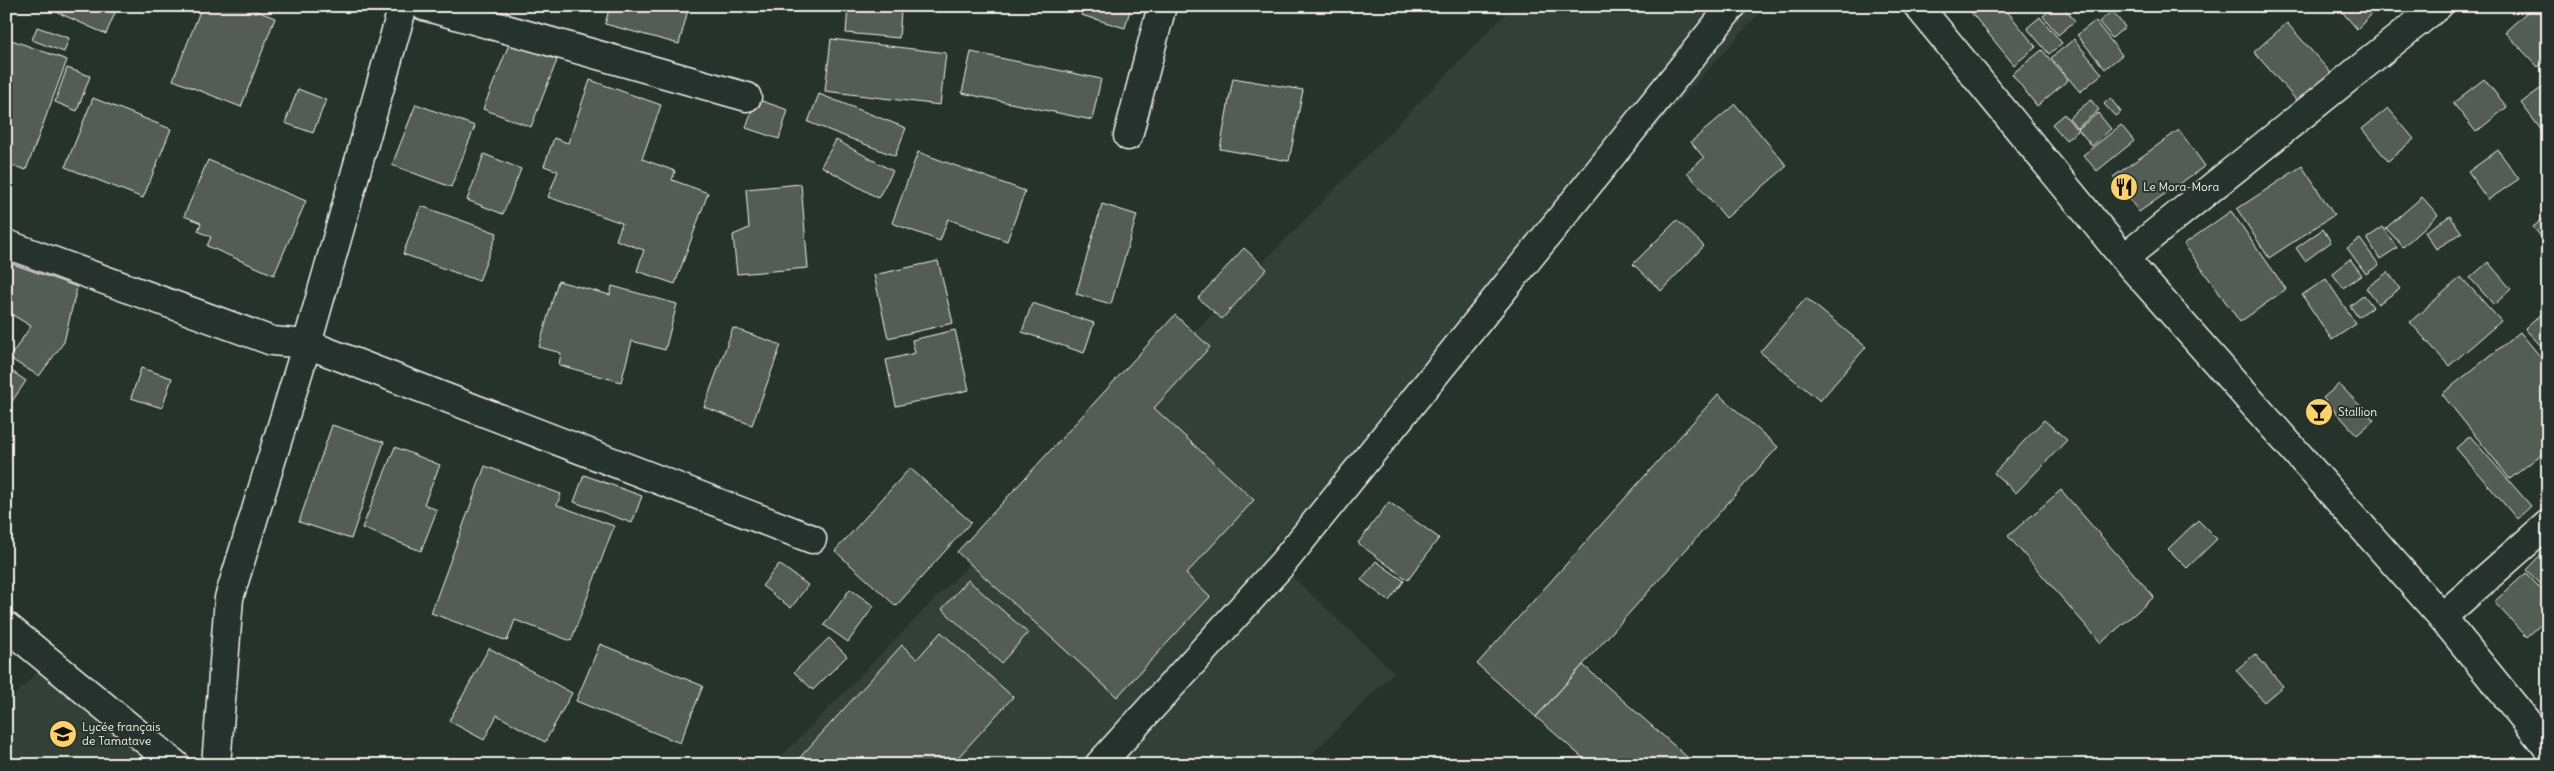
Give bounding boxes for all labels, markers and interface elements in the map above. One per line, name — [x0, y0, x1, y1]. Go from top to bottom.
restaurant icon: Le Mora-Mora — [2109, 172, 2139, 202]
place label: Le Mora-Mora — [2143, 179, 2220, 194]
bar icon: Stallion — [2304, 397, 2334, 427]
place label: Stallion — [2338, 404, 2377, 419]
school or university icon: Lycée français de Tamatave — [48, 719, 78, 749]
place label: Lycée français de Tamatave — [82, 719, 160, 748]

